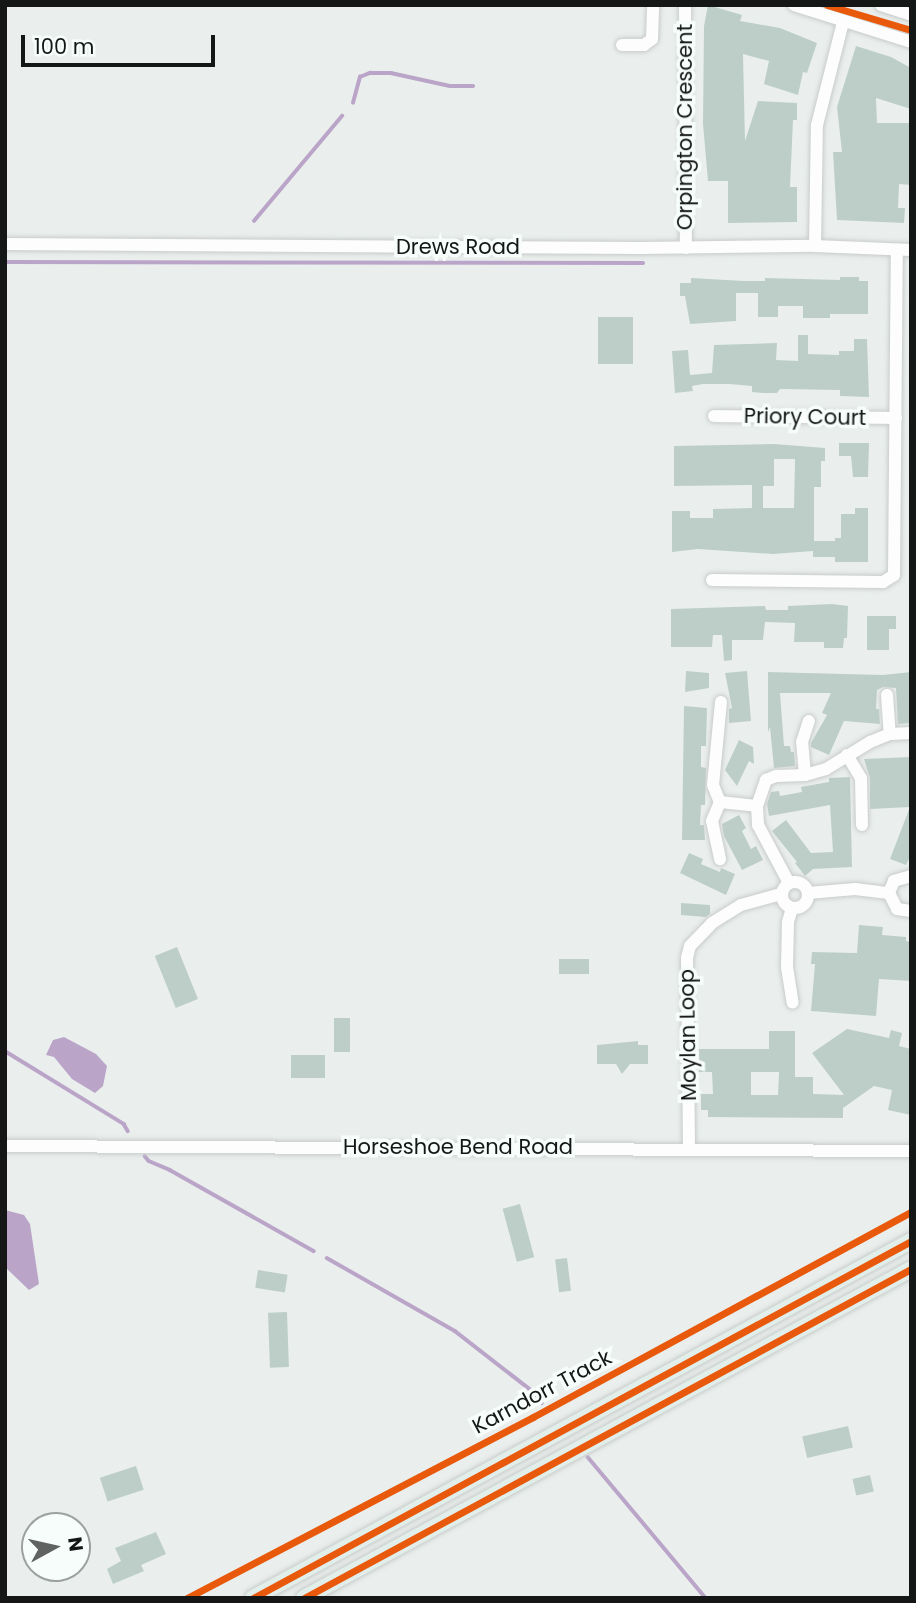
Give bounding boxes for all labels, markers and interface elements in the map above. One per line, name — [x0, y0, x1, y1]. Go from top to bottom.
scale bar — [24, 21, 219, 65]
street label: Orpington Crescent — [672, 24, 698, 230]
text: 100 m — [34, 32, 94, 61]
street label: Drews Road — [396, 234, 520, 260]
street label: Priory Court — [744, 403, 866, 431]
street label: Moylan Loop — [674, 969, 702, 1101]
street label: Horseshoe Bend Road — [343, 1134, 573, 1160]
street label: Karndorr Track — [468, 1345, 616, 1439]
north arrow — [21, 1512, 91, 1582]
text: N — [61, 1535, 90, 1553]

